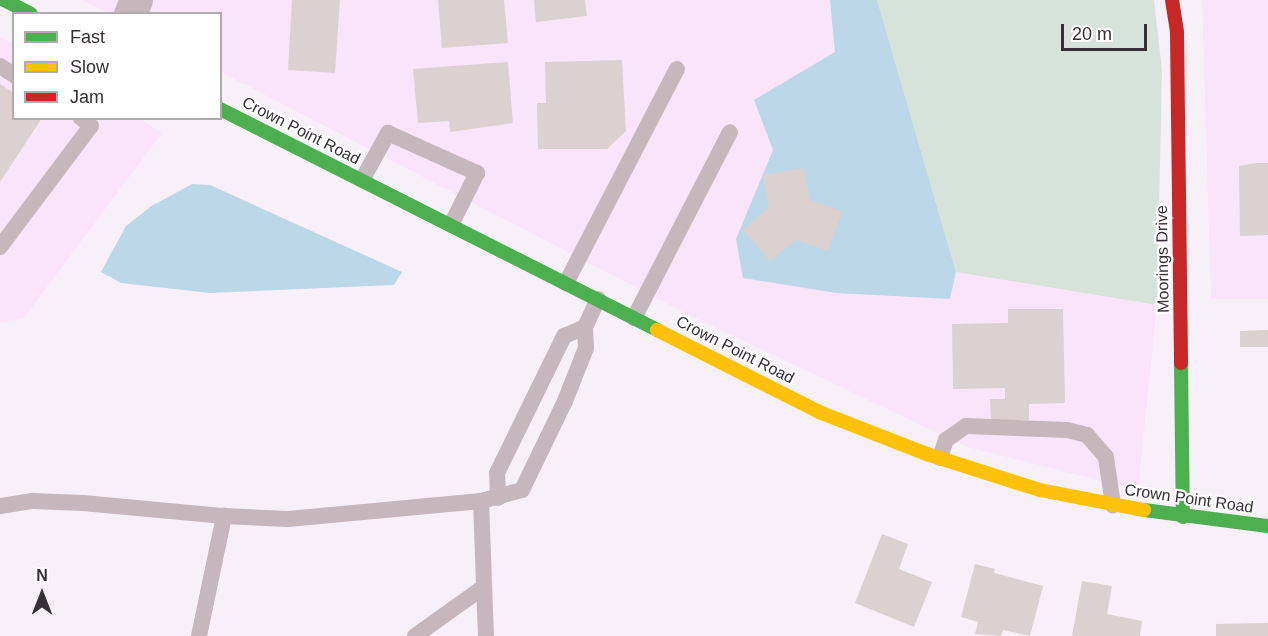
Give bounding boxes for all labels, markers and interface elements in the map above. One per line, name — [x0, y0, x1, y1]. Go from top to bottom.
legend — [12, 12, 222, 120]
scale bar — [1064, 12, 1150, 50]
text: 20 m — [1072, 24, 1112, 44]
text: Fast — [70, 27, 105, 47]
text: Slow — [70, 57, 109, 77]
text: Jam — [70, 87, 104, 107]
street label: Crown Point Road — [239, 93, 363, 169]
street label: Moorings Drive — [1152, 205, 1174, 313]
street label: Crown Point Road — [673, 312, 797, 388]
street label: Crown Point Road — [1123, 480, 1255, 518]
north arrow — [12, 564, 72, 624]
text: N — [36, 567, 48, 584]

